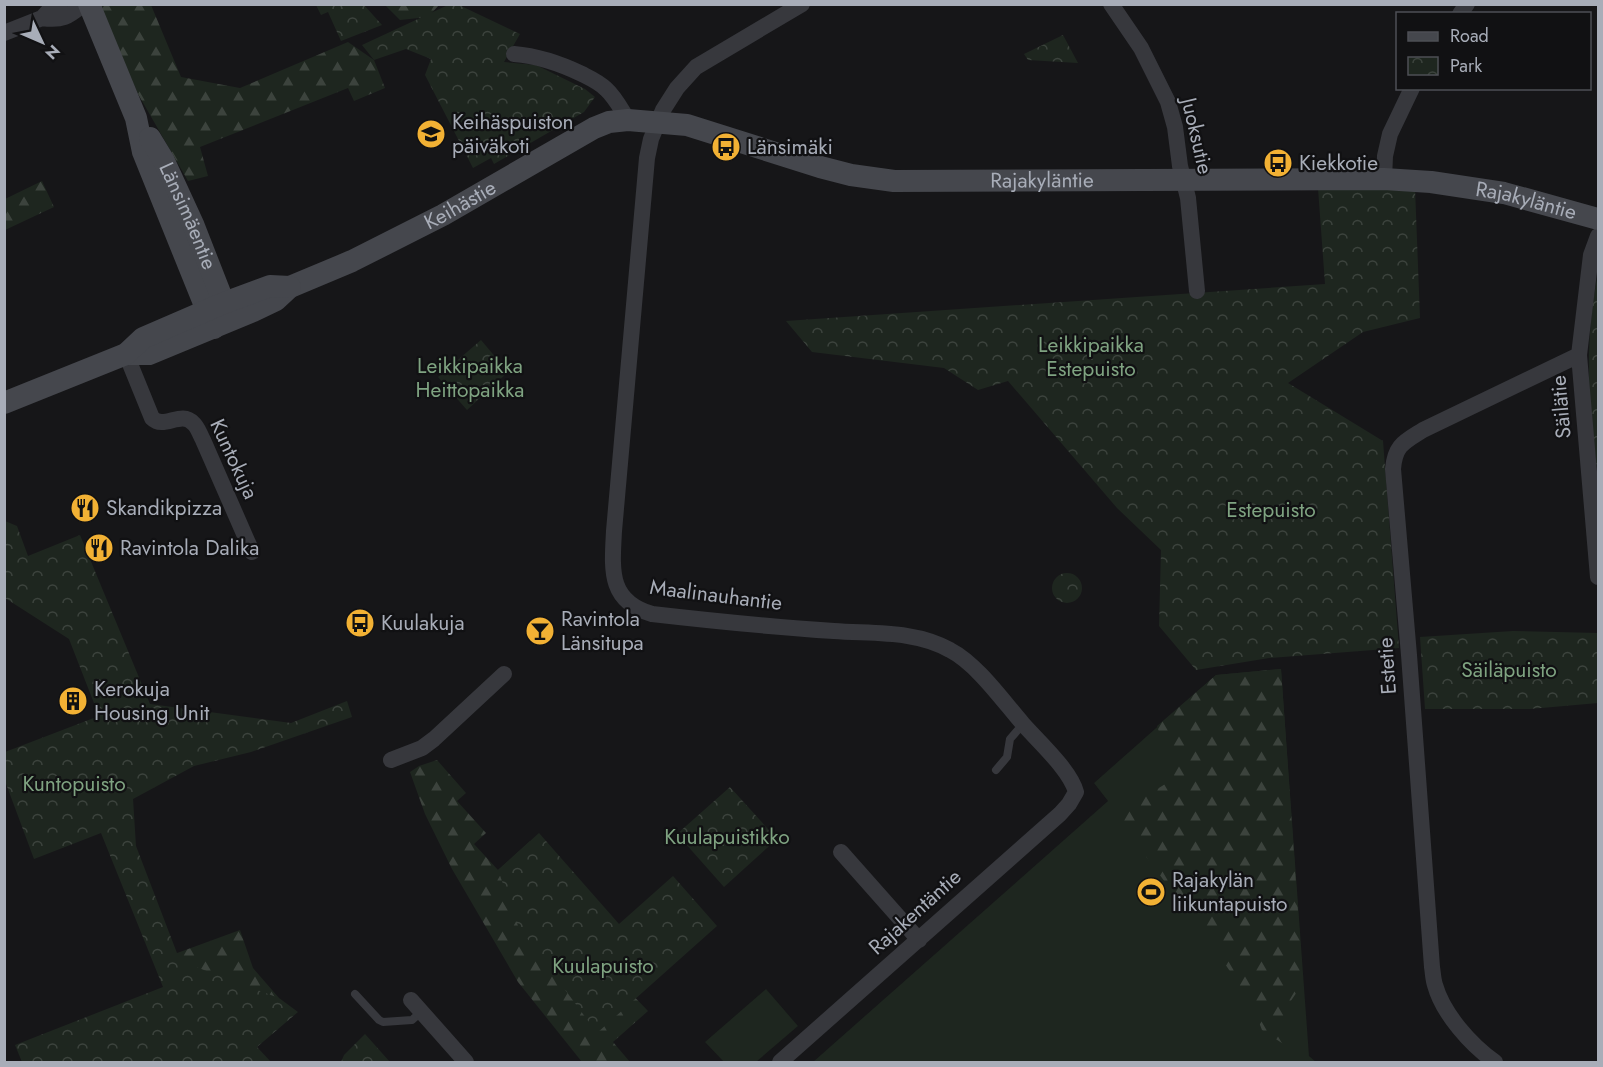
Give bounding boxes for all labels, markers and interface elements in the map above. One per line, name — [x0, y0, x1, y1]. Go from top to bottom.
north arrow — [12, 12, 72, 72]
legend — [1396, 12, 1591, 90]
text: Road — [1450, 23, 1489, 49]
text: N — [40, 40, 65, 65]
text: Park — [1450, 53, 1482, 79]
street label: Juoksutie — [1173, 92, 1220, 177]
place label: Keihäspuiston päiväkoti — [452, 107, 574, 161]
school or university icon: Keihäspuiston päiväkoti — [415, 118, 447, 150]
bus stop icon: Länsimäki — [710, 131, 742, 163]
place label: Länsimäki — [747, 132, 833, 162]
bus stop icon: Kiekkotie — [1262, 147, 1294, 179]
place label: Kiekkotie — [1299, 148, 1378, 178]
street label: Länsimäentie — [152, 157, 224, 274]
street label: Rajakyläntie — [990, 165, 1094, 196]
street label: Keihästie — [419, 172, 502, 237]
street label: Rajakyläntie — [1473, 174, 1580, 227]
park label: Leikkipaikka Estepuisto — [1038, 330, 1144, 384]
park label: Leikkipaikka Heittopaikka — [416, 351, 524, 405]
street label: Säilätie — [1543, 374, 1579, 440]
street label: Kuntokuja — [202, 414, 266, 504]
restaurant icon: Skandikpizza — [69, 492, 101, 524]
place label: Skandikpizza — [106, 493, 222, 523]
park label: Estepuisto — [1226, 495, 1316, 525]
restaurant icon: Ravintola Dalika — [83, 532, 115, 564]
place label: Ravintola Dalika — [120, 533, 259, 563]
street label: Maalinauhantie — [648, 572, 784, 618]
place label: Ravintola Länsitupa — [561, 604, 644, 658]
bus stop icon: Kuulakuja — [344, 607, 376, 639]
place label: Kuulakuja — [381, 608, 465, 638]
bar icon: Ravintola Länsitupa — [524, 615, 556, 647]
street label: Estetie — [1370, 636, 1404, 696]
park label: Säiläpuisto — [1461, 655, 1557, 685]
place label: Kerokuja Housing Unit — [94, 674, 209, 728]
building icon: Kerokuja Housing Unit — [57, 685, 89, 717]
park label: Kuntopuisto — [22, 769, 126, 799]
park label: Kuulapuistikko — [664, 822, 790, 852]
street label: Rajakentäntie — [862, 862, 968, 962]
place label: Rajakylän liikuntapuisto — [1172, 865, 1287, 919]
sports icon: Rajakylän liikuntapuisto — [1135, 876, 1167, 908]
park label: Kuulapuisto — [552, 951, 654, 981]

